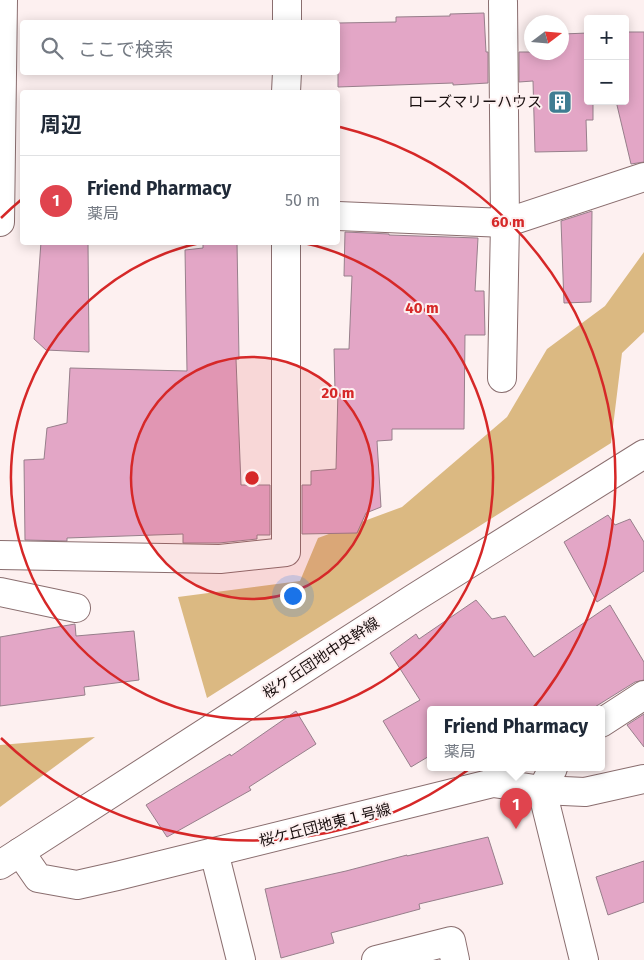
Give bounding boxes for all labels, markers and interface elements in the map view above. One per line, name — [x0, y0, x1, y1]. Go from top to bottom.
north arrow — [524, 15, 569, 60]
map controls — [584, 15, 629, 105]
button: + — [584, 15, 629, 60]
search box — [20, 20, 340, 75]
icon: search — [38, 34, 66, 62]
text: ここで検索 — [78, 38, 173, 61]
button: − — [584, 60, 629, 105]
building icon: ローズマリーハウス — [547, 89, 573, 115]
place label: ローズマリーハウス — [408, 93, 542, 111]
text: 周辺 — [40, 112, 82, 138]
text: Friend Pharmacy — [87, 177, 231, 200]
text: 1 — [52, 191, 60, 210]
text: 50 m — [285, 191, 320, 210]
text: 薬局 — [87, 204, 119, 223]
text: 60 m — [491, 213, 525, 231]
text: 40 m — [405, 299, 439, 317]
text: 20 m — [322, 384, 354, 402]
centre of rings — [243, 469, 261, 487]
your location — [280, 583, 306, 609]
street label: 桜ケ丘団地中央幹線 — [259, 614, 383, 702]
popup — [427, 706, 605, 771]
text: Friend Pharmacy — [444, 715, 588, 738]
text: 薬局 — [444, 742, 476, 761]
pin: 1 — [500, 788, 532, 829]
street label: 桜ケ丘団地東１号線 — [257, 800, 393, 850]

